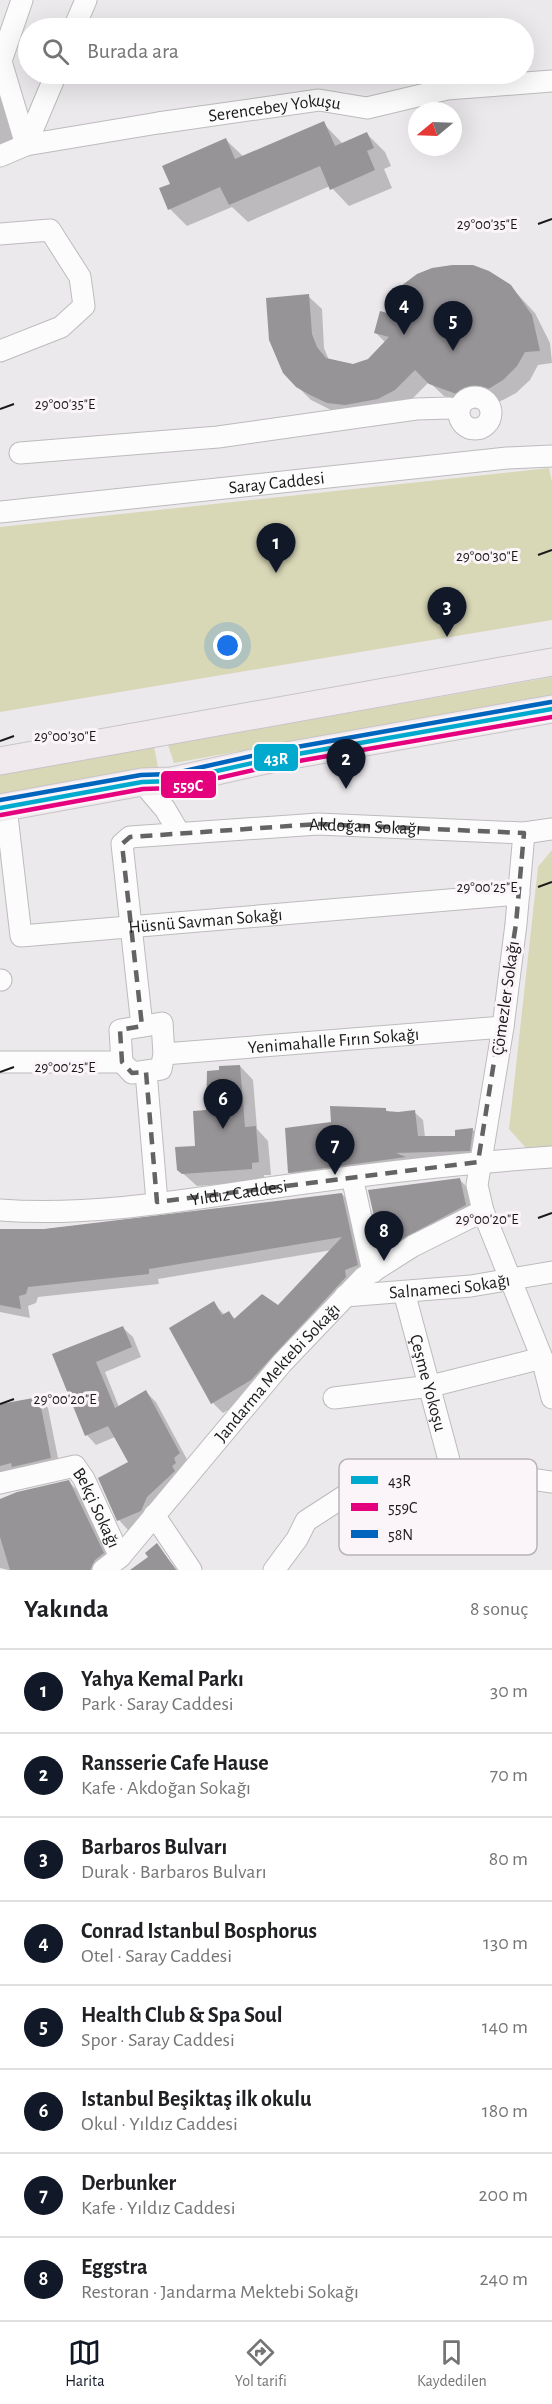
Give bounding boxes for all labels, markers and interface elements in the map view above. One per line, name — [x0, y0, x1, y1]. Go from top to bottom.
search box — [18, 18, 534, 84]
icon: search — [39, 35, 72, 68]
text: Burada ara — [87, 40, 179, 62]
street label: Serencebey Yokuşu — [207, 92, 342, 126]
north arrow — [408, 102, 462, 156]
text: 29°00'35"E — [457, 217, 517, 232]
pin: 4 — [384, 286, 424, 335]
pin: 5 — [434, 302, 472, 351]
text: 29°00'35"E — [35, 397, 95, 412]
street label: Saray Caddesi — [228, 469, 325, 498]
pin: 1 — [256, 524, 296, 573]
text: 29°00'30"E — [456, 549, 518, 564]
pin: 3 — [428, 588, 466, 637]
your location — [213, 631, 242, 660]
text: 29°00'30"E — [34, 729, 96, 744]
pin: 2 — [326, 740, 366, 789]
line badge: 43R — [253, 743, 299, 772]
text: 43R — [264, 751, 289, 767]
line badge: 559C — [160, 770, 217, 799]
text: 559C — [173, 778, 204, 794]
street label: Akdoğan Sokağı — [308, 816, 421, 838]
text: 29°00'25"E — [456, 880, 518, 895]
street label: Hüsnü Savman Sokağı — [128, 906, 283, 937]
street label: Çömezler Sokağı — [489, 940, 523, 1057]
street label: Yenimahalle Fırın Sokağı — [247, 1026, 420, 1057]
text: 29°00'25"E — [34, 1060, 96, 1075]
pin: 6 — [204, 1080, 242, 1129]
pin: 7 — [316, 1126, 354, 1175]
street label: Yıldız Caddesi — [189, 1177, 289, 1209]
pin: 8 — [364, 1212, 404, 1261]
text: 29°00'20"E — [456, 1212, 518, 1227]
street label: Salnameci Sokağı — [388, 1271, 512, 1302]
street label: Jandarma Mektebi Sokağı — [212, 1300, 344, 1446]
street label: Çeşme Yokoşu — [406, 1333, 449, 1433]
text: 29°00'20"E — [34, 1392, 96, 1407]
legend — [339, 1459, 537, 1555]
street label: Bekçi Sokağı — [69, 1465, 122, 1551]
text: 43R — [388, 1473, 411, 1489]
text: 559C — [388, 1500, 417, 1516]
text: 58N — [388, 1527, 413, 1543]
text: Yakında — [24, 1596, 109, 1622]
text: 8 sonuç — [470, 1599, 528, 1619]
text: Yahya Kemal Parkı — [81, 1668, 244, 1690]
text: 1 — [40, 1681, 47, 1701]
text: 30 m — [490, 1681, 528, 1701]
text: Park · Saray Caddesi — [81, 1694, 234, 1714]
text: Ransserie Cafe Hause — [81, 1752, 269, 1774]
text: 2 — [39, 1765, 48, 1785]
text: 70 m — [490, 1765, 528, 1785]
text: Kafe · Akdoğan Sokağı — [81, 1778, 251, 1798]
text: Barbaros Bulvarı — [81, 1836, 227, 1858]
text: 3 — [39, 1849, 48, 1869]
text: 80 m — [489, 1849, 528, 1869]
text: Durak · Barbaros Bulvarı — [81, 1862, 267, 1882]
text: Conrad Istanbul Bosphorus — [81, 1920, 317, 1942]
text: 4 — [38, 1933, 49, 1953]
text: 130 m — [483, 1933, 528, 1953]
text: Otel · Saray Caddesi — [81, 1946, 232, 1966]
text: Health Club & Spa Soul — [81, 2004, 283, 2026]
text: 5 — [39, 2017, 48, 2037]
text: 140 m — [482, 2017, 528, 2037]
text: Spor · Saray Caddesi — [81, 2030, 235, 2050]
text: Istanbul Beşiktaş ilk okulu — [81, 2088, 311, 2110]
text: 6 — [39, 2101, 48, 2121]
text: 180 m — [482, 2101, 528, 2121]
text: Okul · Yıldız Caddesi — [81, 2114, 238, 2134]
text: Derbunker — [81, 2172, 176, 2194]
text: 7 — [39, 2185, 48, 2205]
text: 200 m — [478, 2185, 528, 2205]
text: Kafe · Yıldız Caddesi — [81, 2198, 236, 2218]
text: Eggstra — [81, 2256, 148, 2278]
text: 8 — [39, 2269, 48, 2289]
text: 240 m — [479, 2269, 528, 2289]
text: Restoran · Jandarma Mektebi Sokağı — [81, 2282, 359, 2302]
tab: Harita — [65, 2336, 105, 2391]
tab: Yol tarifi — [235, 2336, 287, 2391]
tab: Kaydedilen — [417, 2336, 487, 2391]

